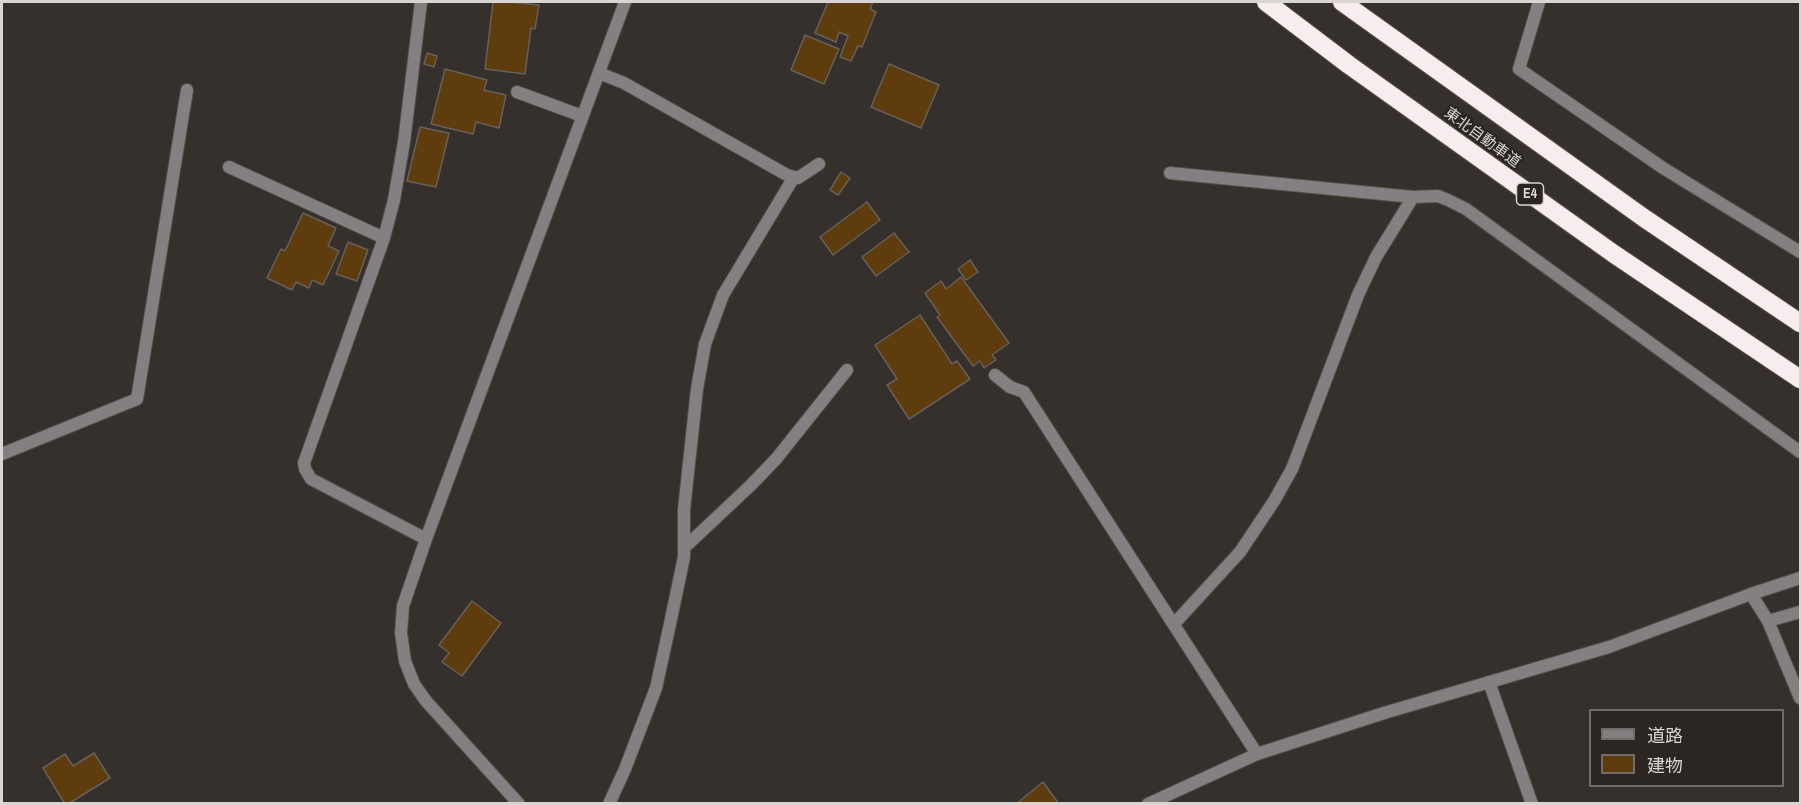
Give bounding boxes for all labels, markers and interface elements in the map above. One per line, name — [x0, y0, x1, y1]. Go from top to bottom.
street label: 東北自動車道 — [1440, 104, 1524, 172]
road number: E4 — [1516, 183, 1544, 205]
legend — [1589, 709, 1784, 787]
text: 道路 — [1647, 723, 1683, 748]
text: 建物 — [1647, 753, 1683, 778]

